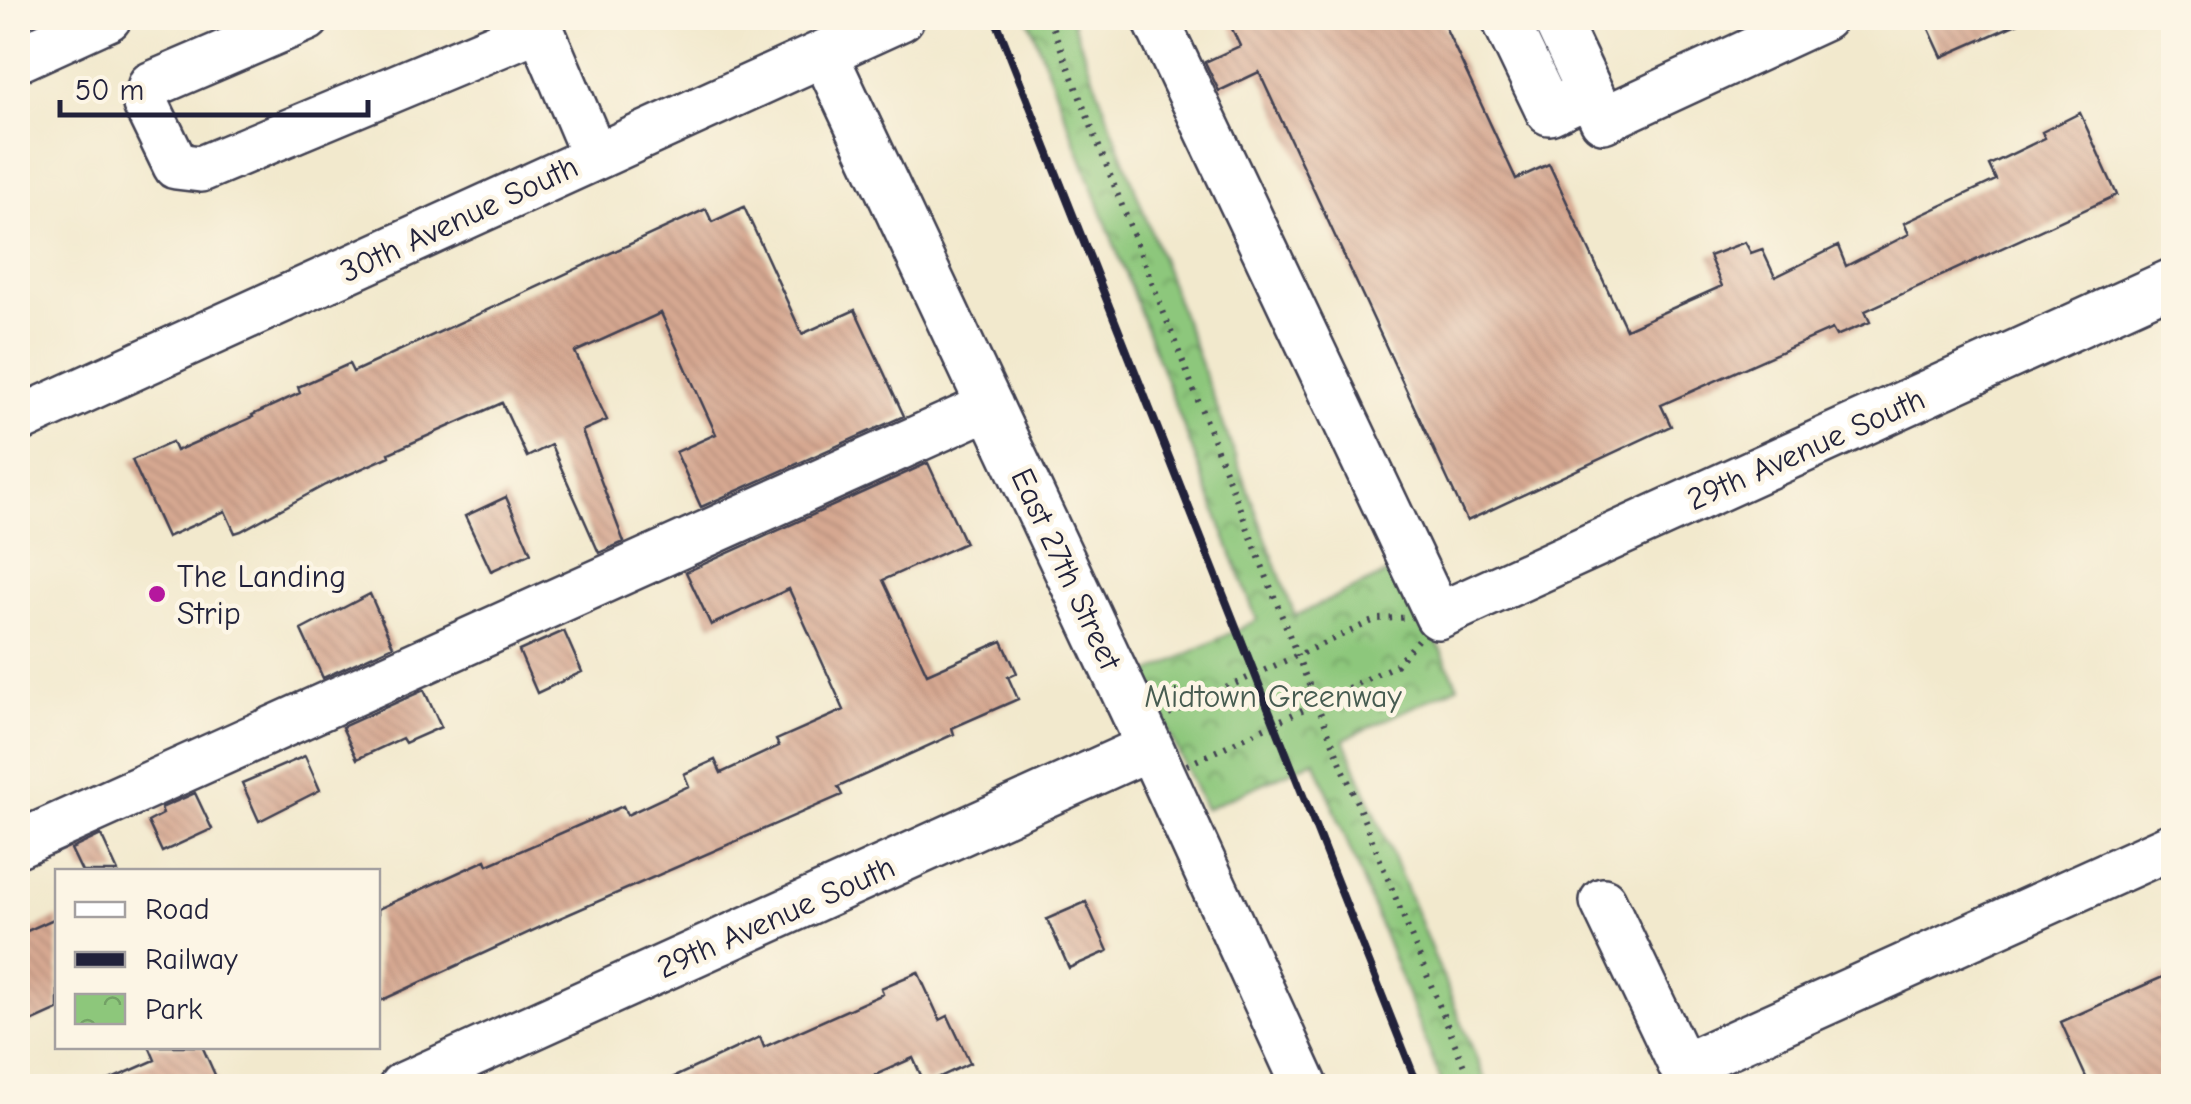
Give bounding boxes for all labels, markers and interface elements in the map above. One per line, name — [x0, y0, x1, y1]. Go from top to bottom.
scale bar — [60, 55, 368, 117]
text: 50 m — [75, 73, 144, 108]
street label: 30th Avenue South — [334, 148, 584, 290]
street label: 29th Avenue South — [1681, 380, 1931, 518]
street label: East 27th Street — [1003, 462, 1129, 676]
place label: The Landing Strip — [177, 558, 346, 632]
marker: The Landing Strip — [146, 583, 168, 605]
park label: Midtown Greenway — [1144, 678, 1402, 715]
street label: 29th Avenue South — [651, 848, 901, 986]
legend — [55, 869, 380, 1049]
text: Road — [145, 892, 210, 927]
text: Railway — [145, 942, 238, 977]
text: Park — [145, 992, 203, 1027]

